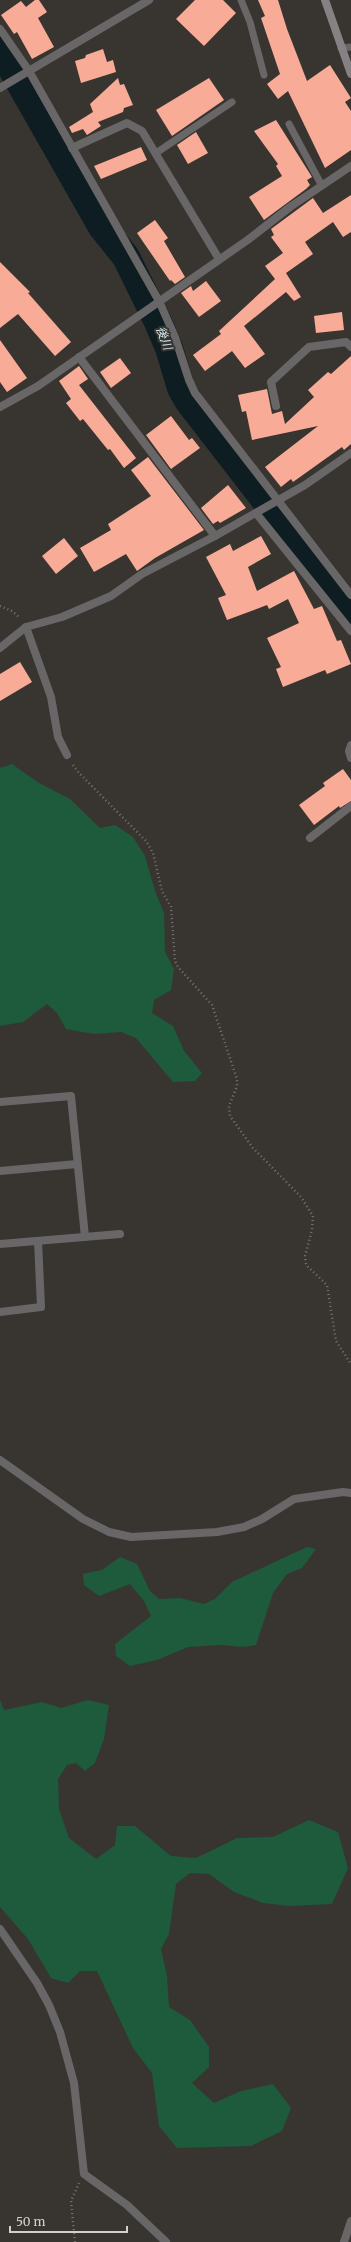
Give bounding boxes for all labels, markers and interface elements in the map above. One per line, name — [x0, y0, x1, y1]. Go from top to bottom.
water label: 後川 — [153, 324, 176, 354]
scale bar — [10, 2208, 127, 2234]
text: 50 m — [16, 2214, 45, 2229]

